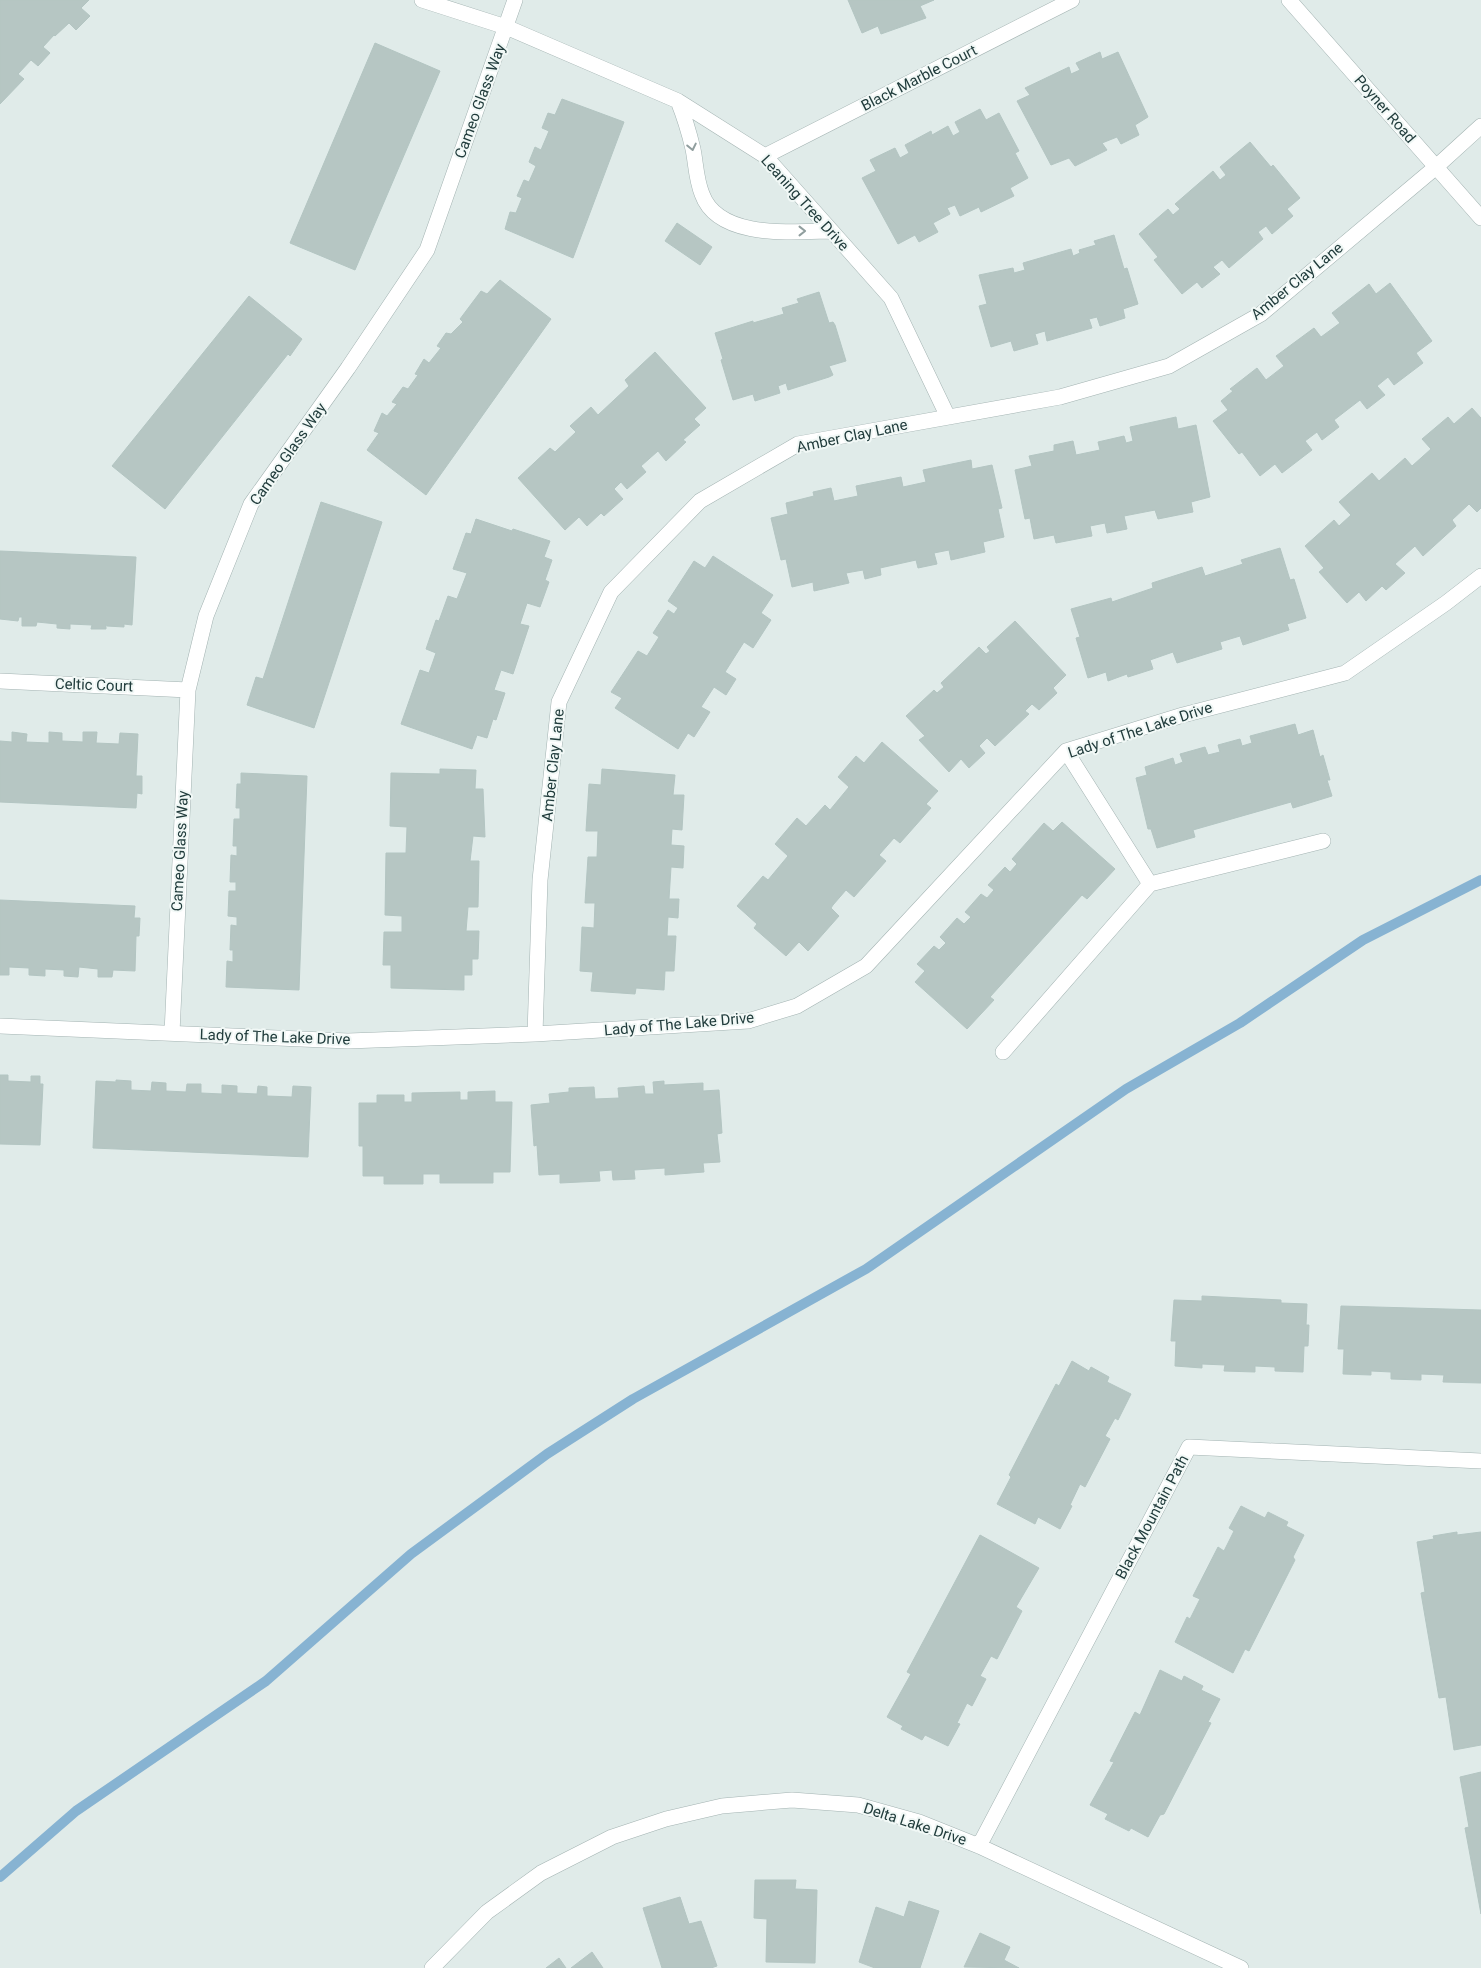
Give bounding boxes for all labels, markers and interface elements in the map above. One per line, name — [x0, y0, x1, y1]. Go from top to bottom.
street label: Cameo Glass Way — [451, 41, 509, 161]
street label: Black Marble Court — [858, 41, 980, 115]
street label: Poyner Road — [1351, 71, 1419, 147]
one-way arrow — [686, 143, 697, 152]
street label: Leaning Tree Drive — [757, 151, 853, 255]
one-way arrow — [798, 226, 806, 237]
street label: Amber Clay Lane — [1247, 238, 1347, 324]
street label: Cameo Glass Way — [246, 399, 330, 509]
street label: Amber Clay Lane — [795, 415, 909, 457]
street label: Celtic Court — [54, 675, 134, 695]
street label: Lady of The Lake Drive — [1066, 698, 1214, 762]
street label: Amber Clay Lane — [538, 708, 568, 822]
street label: Cameo Glass Way — [168, 790, 192, 912]
street label: Lady of The Lake Drive — [603, 1008, 755, 1040]
street label: Lady of The Lake Drive — [199, 1025, 351, 1049]
street label: Black Mountain Path — [1112, 1452, 1192, 1582]
street label: Delta Lake Drive — [861, 1799, 969, 1849]

